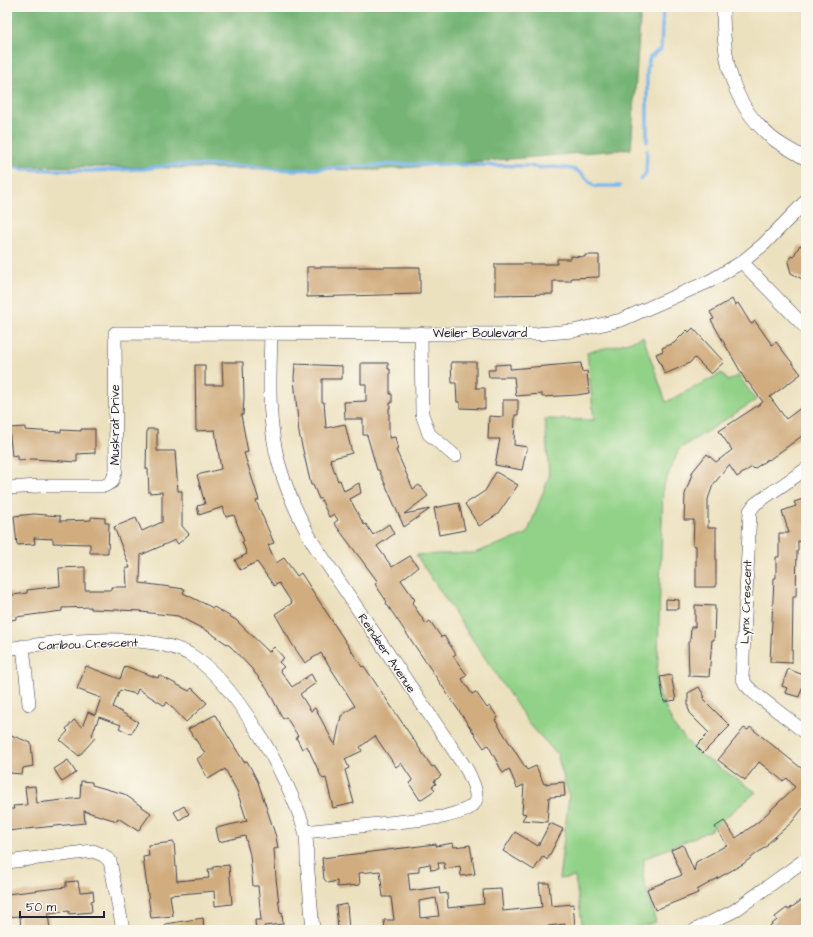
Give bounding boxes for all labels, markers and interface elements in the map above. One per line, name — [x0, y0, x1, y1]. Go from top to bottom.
street label: Weiler Boulevard — [433, 325, 527, 342]
street label: Muskrat Drive — [107, 384, 124, 465]
street label: Lynx Crescent — [737, 560, 757, 644]
street label: Reindeer Avenue — [354, 610, 420, 697]
street label: Caribou Crescent — [38, 634, 138, 655]
scale bar — [20, 893, 104, 919]
text: 50 m — [26, 899, 57, 916]

